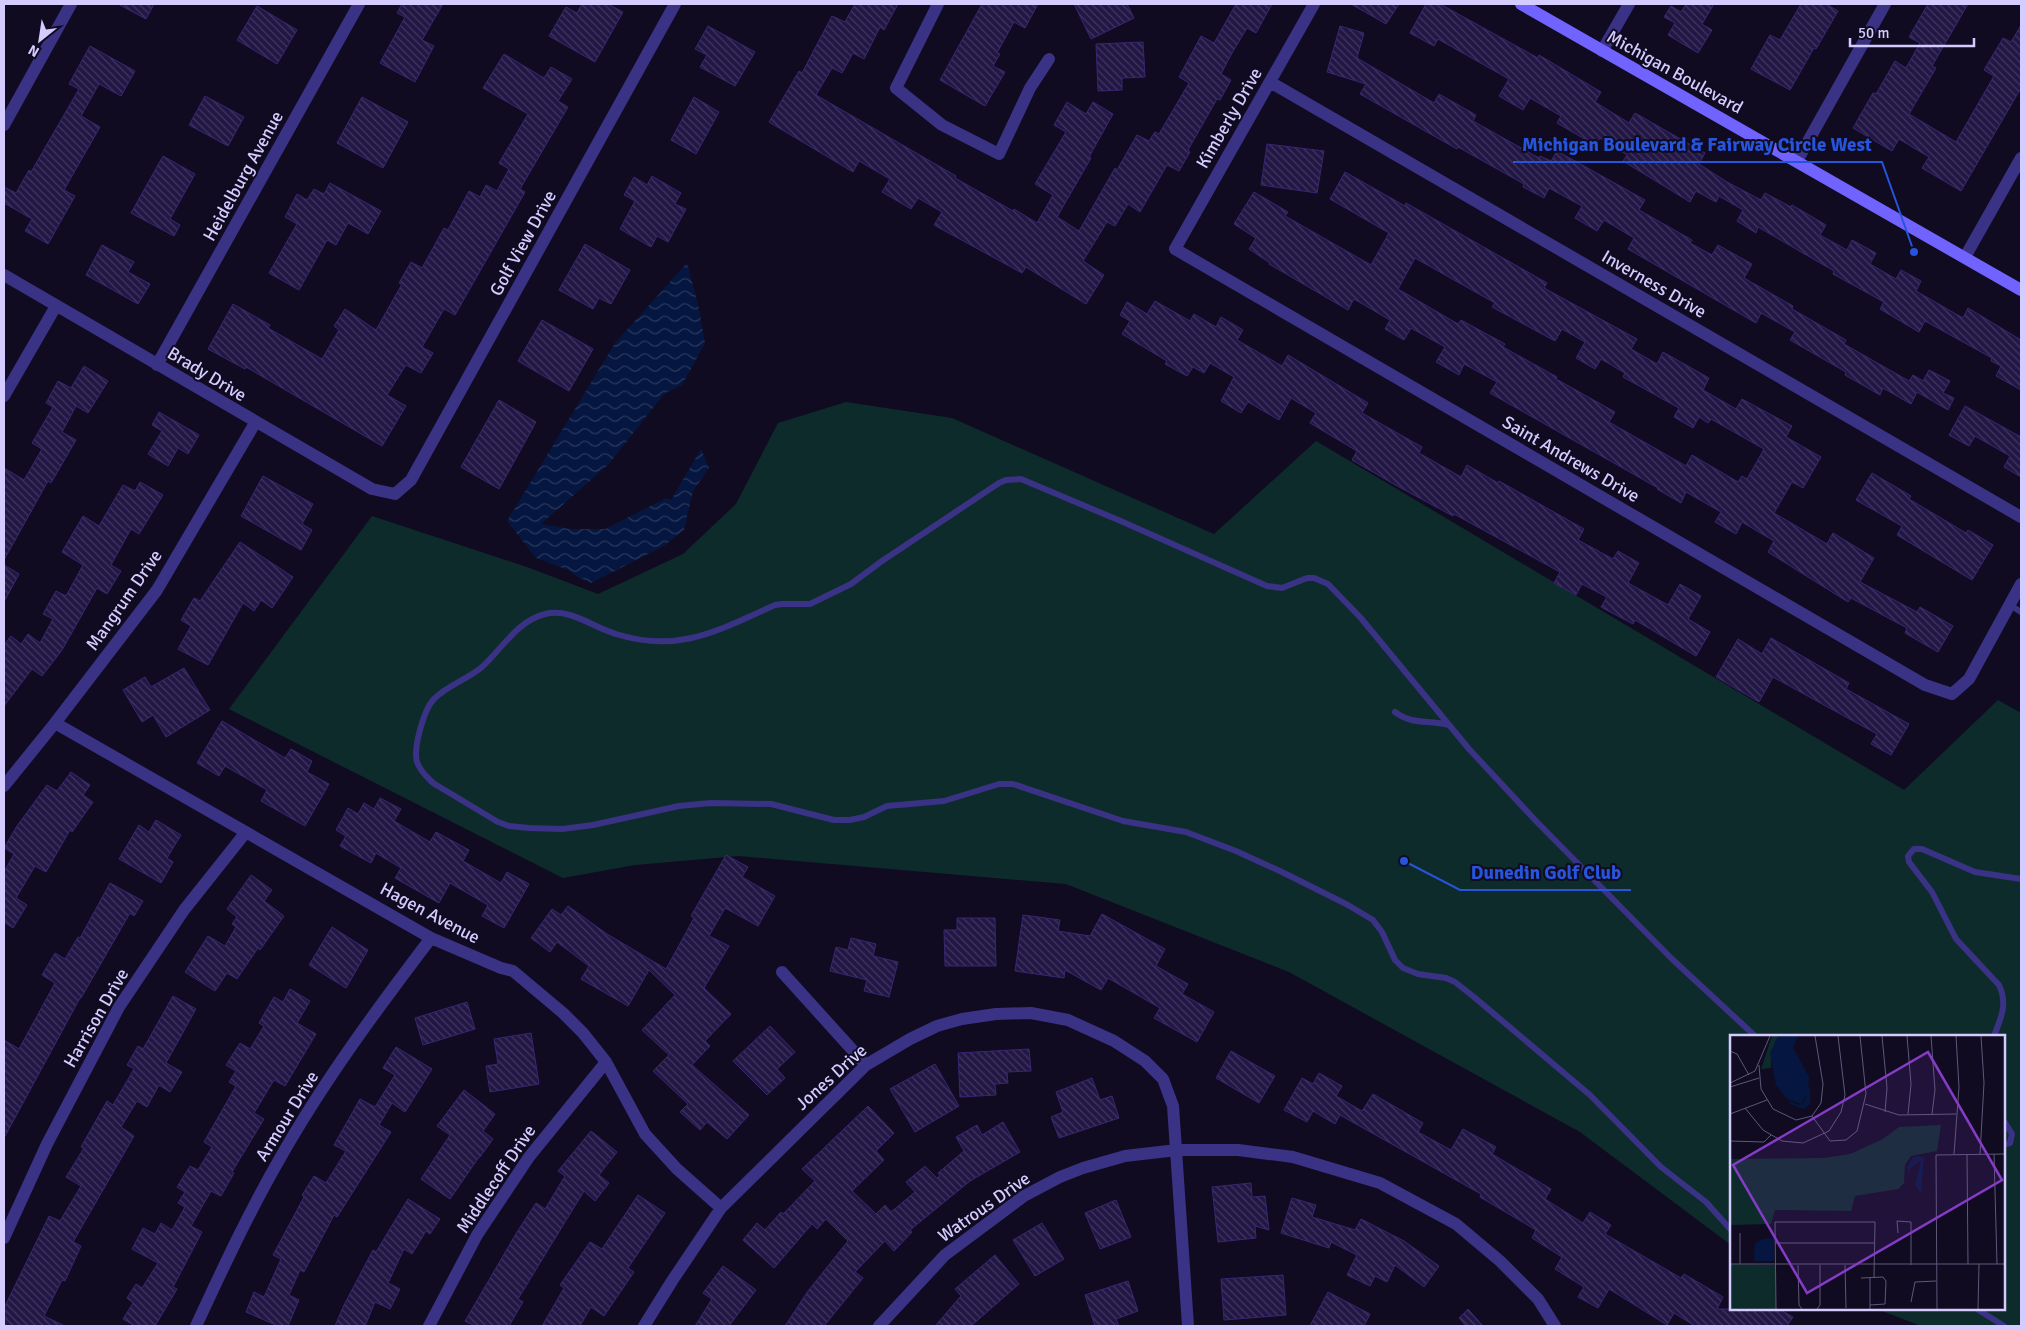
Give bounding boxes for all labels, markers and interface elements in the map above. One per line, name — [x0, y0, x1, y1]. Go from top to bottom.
north arrow — [15, 15, 65, 65]
scale bar — [1850, 15, 1974, 47]
text: 50 m — [1858, 24, 1889, 42]
street label: Michigan Boulevard — [1603, 25, 1747, 119]
text: N — [25, 41, 42, 61]
street label: Kimberly Drive — [1191, 64, 1267, 172]
street label: Heidelburg Avenue — [198, 107, 288, 245]
callout: Michigan Boulevard & Fairway Circle West — [1513, 128, 1882, 162]
text: Michigan Boulevard & Fairway Circle West — [1522, 133, 1872, 157]
street label: Golf View Drive — [485, 186, 561, 300]
street label: Inverness Drive — [1598, 245, 1710, 323]
street label: Brady Drive — [163, 342, 251, 406]
street label: Saint Andrews Drive — [1499, 411, 1643, 507]
street label: Mangrum Drive — [81, 545, 167, 655]
callout: Dunedin Golf Club — [1460, 856, 1631, 890]
text: Dunedin Golf Club — [1471, 861, 1621, 885]
street label: Hagen Avenue — [376, 878, 484, 948]
street label: Harrison Drive — [59, 964, 133, 1072]
inset map — [1730, 1035, 2005, 1310]
street label: Jones Drive — [791, 1039, 871, 1115]
street label: Armour Drive — [251, 1067, 323, 1165]
street label: Middlecoff Drive — [452, 1121, 540, 1237]
street label: Watrous Drive — [934, 1167, 1034, 1247]

